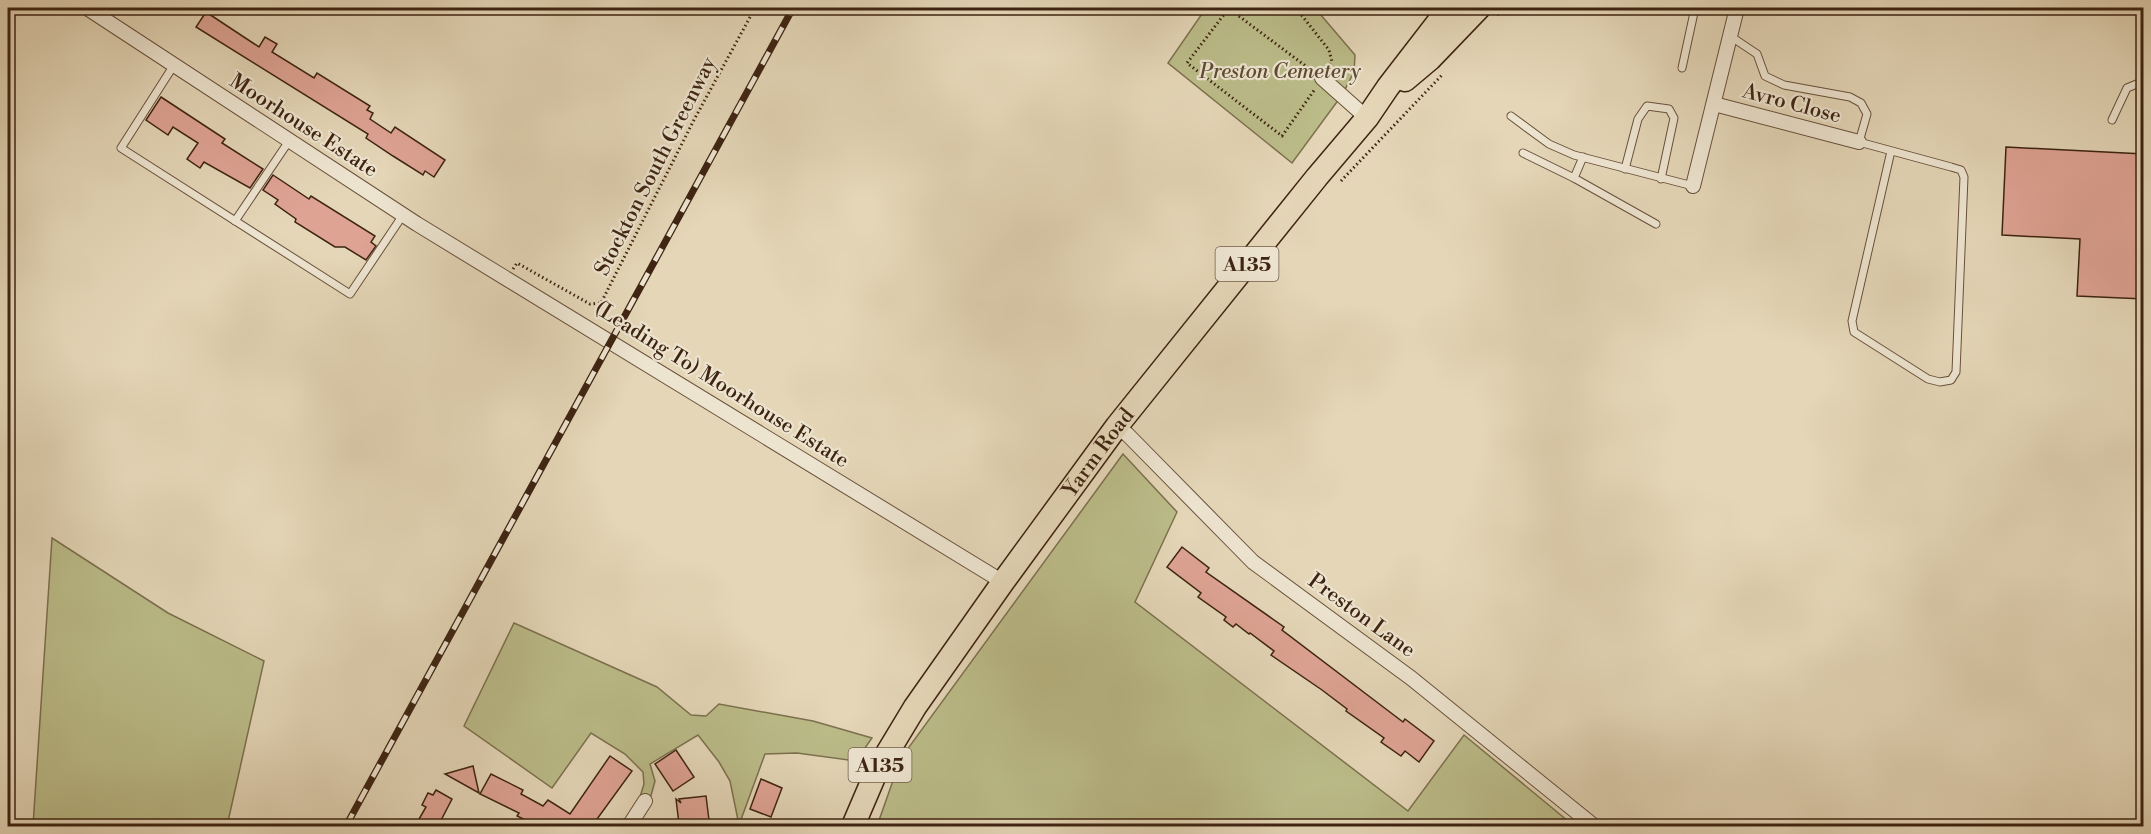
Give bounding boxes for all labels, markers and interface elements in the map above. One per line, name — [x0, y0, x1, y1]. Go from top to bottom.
street label: Stockton South Greenway — [589, 52, 723, 280]
park label: Preston Cemetery — [1198, 59, 1362, 85]
street label: Moorhouse Estate — [224, 68, 382, 183]
street label: Avro Close — [1739, 78, 1844, 130]
road number: A135 — [1216, 247, 1278, 281]
street label: (Leading To) Moorhouse Estate — [589, 296, 854, 474]
street label: Yarm Road — [1057, 403, 1140, 503]
street label: Preston Lane — [1303, 568, 1420, 664]
road number: A135 — [848, 748, 912, 782]

